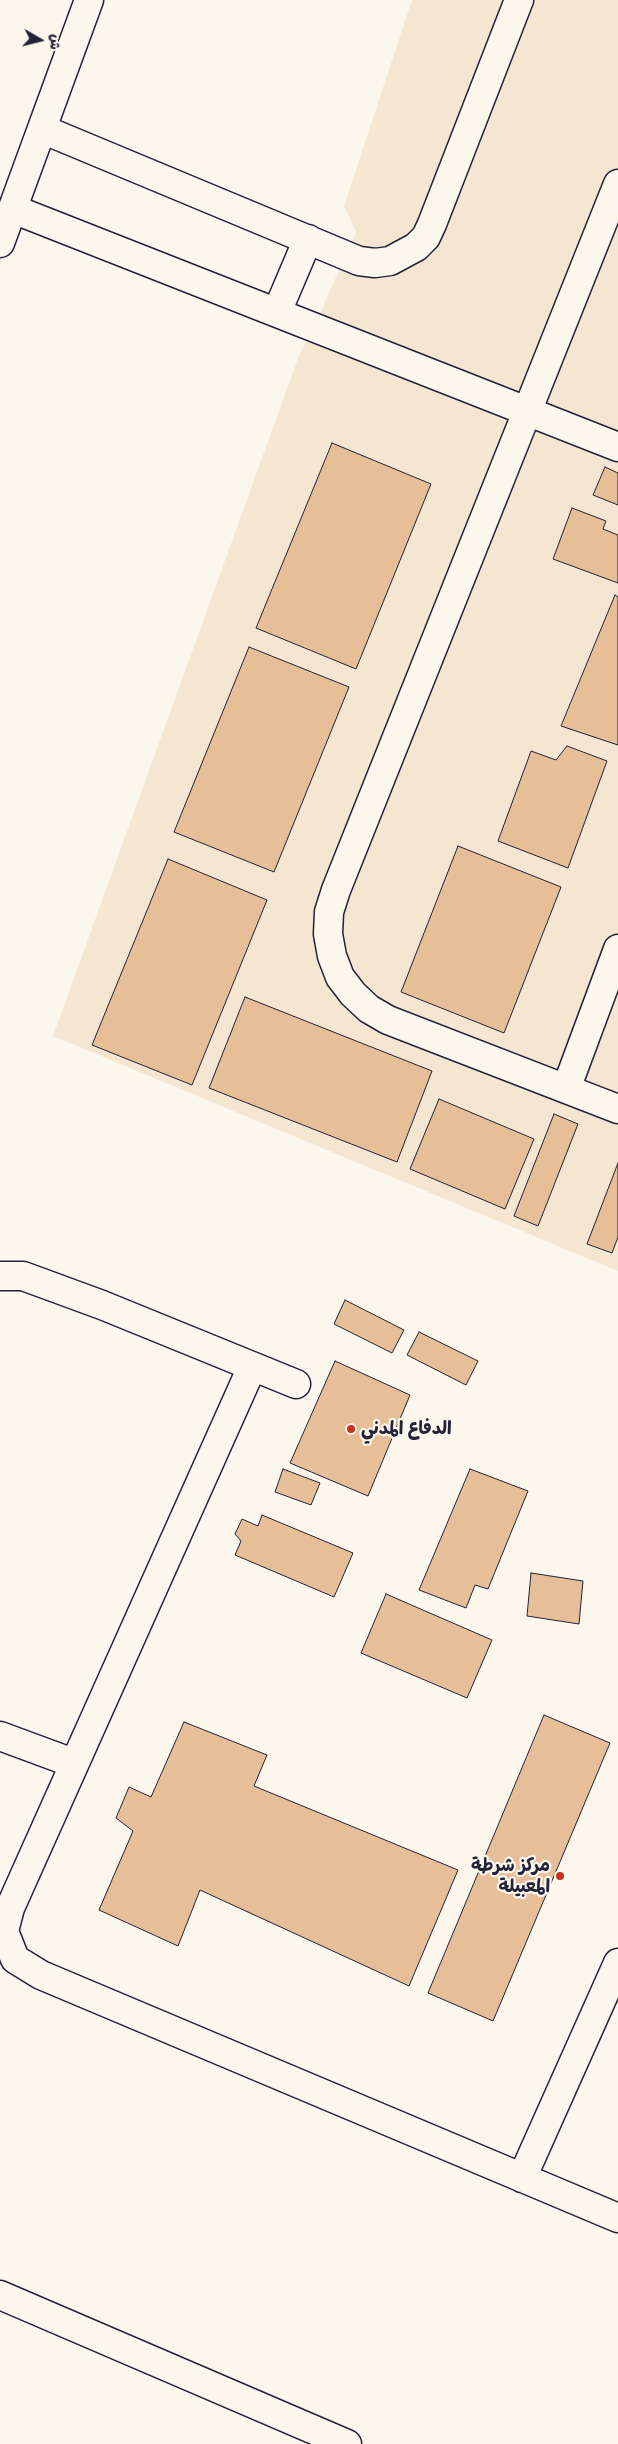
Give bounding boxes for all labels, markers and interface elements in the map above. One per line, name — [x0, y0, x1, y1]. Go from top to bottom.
north arrow — [15, 15, 65, 65]
text: ش — [46, 33, 65, 51]
place label: الدفاع المدني — [361, 1418, 452, 1440]
marker: الدفاع المدني — [345, 1423, 357, 1435]
place label: مركز شرطة المعبيلة — [471, 1855, 550, 1898]
marker: مركز شرطة المعبيلة — [554, 1870, 566, 1882]

